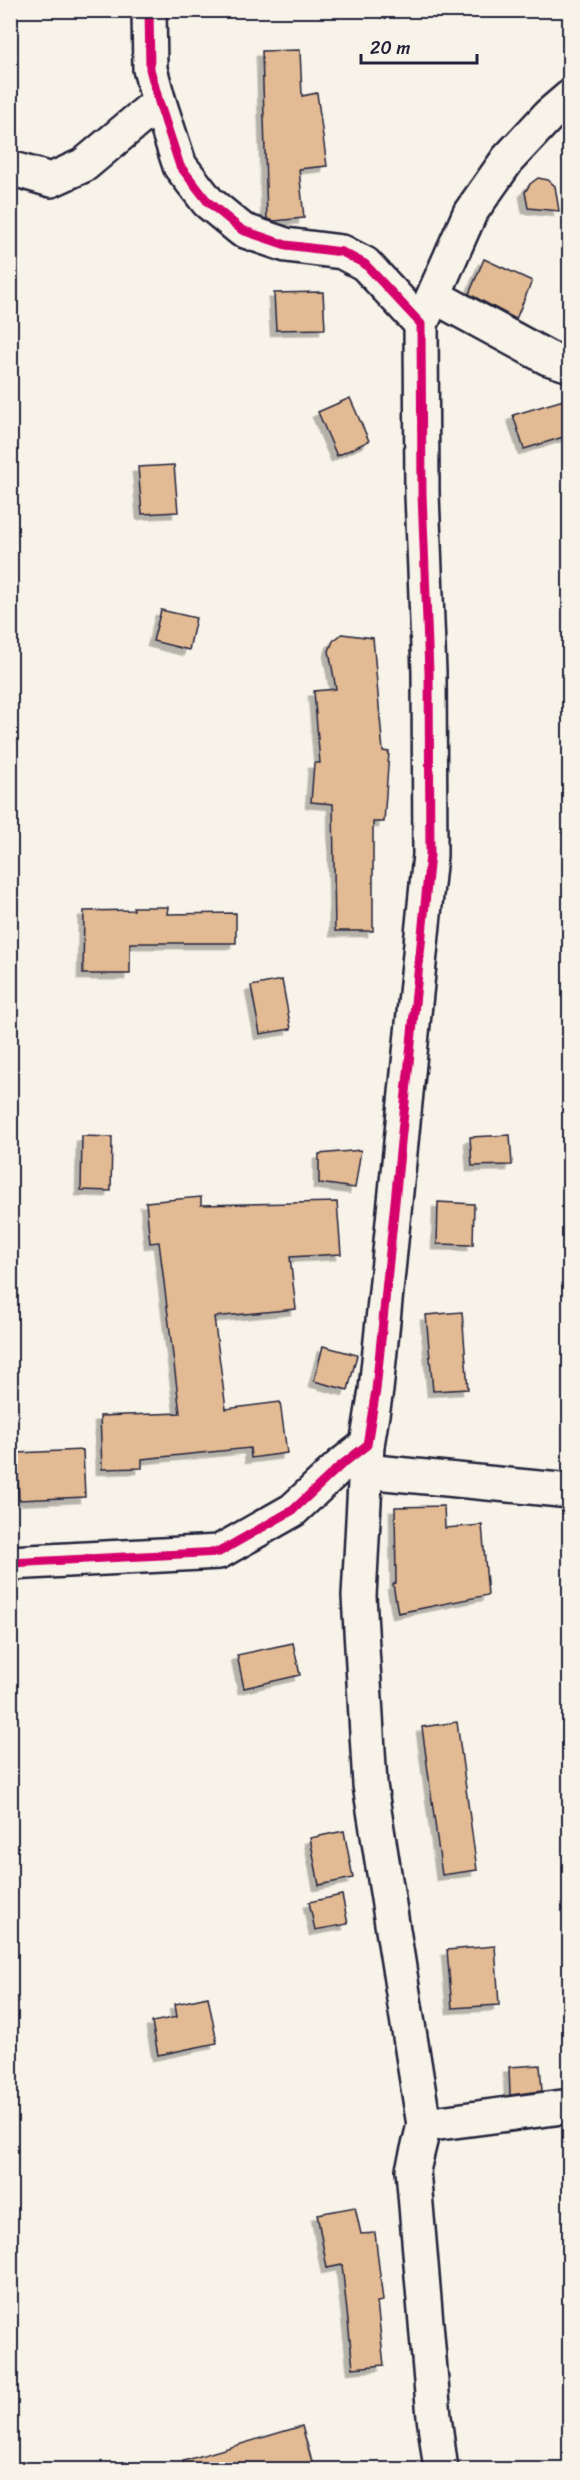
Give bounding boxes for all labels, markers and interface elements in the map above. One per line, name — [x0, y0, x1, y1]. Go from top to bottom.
scale bar — [361, 27, 476, 65]
text: 20 m — [370, 32, 410, 64]

